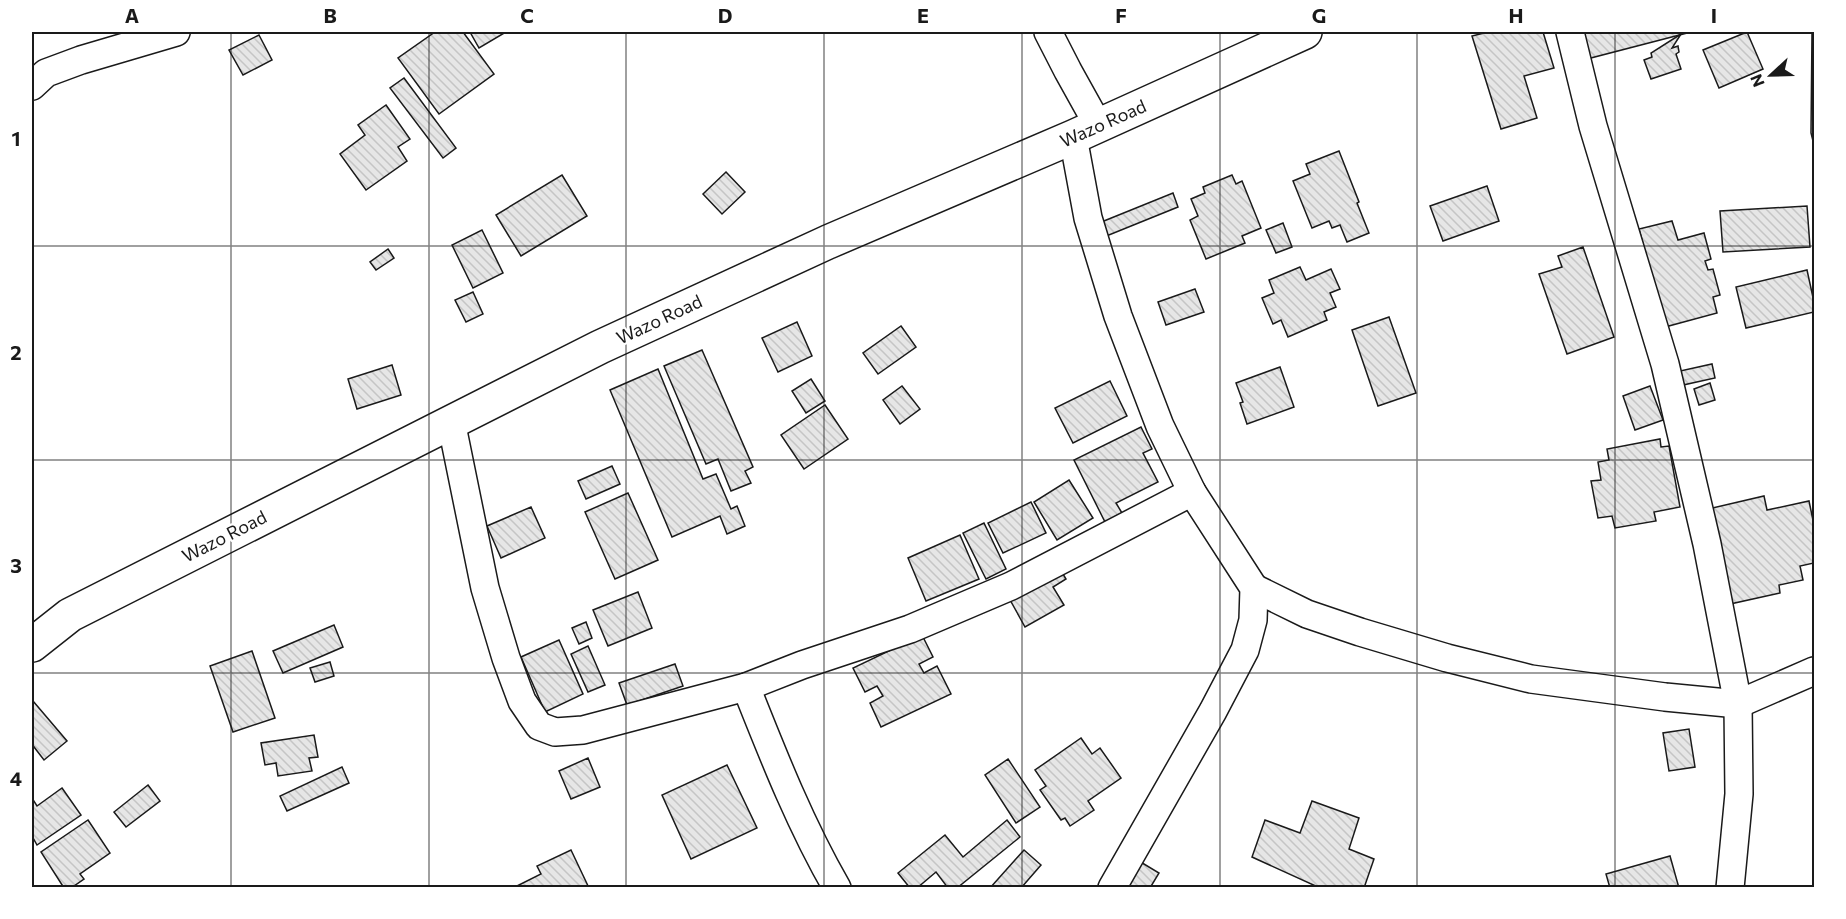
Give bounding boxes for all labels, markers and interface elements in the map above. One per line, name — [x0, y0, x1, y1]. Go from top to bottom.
text: A — [125, 3, 139, 27]
text: B — [323, 3, 337, 27]
text: C — [520, 3, 534, 27]
text: D — [718, 3, 732, 27]
text: E — [917, 3, 929, 27]
text: F — [1115, 3, 1127, 27]
text: G — [1312, 3, 1326, 27]
text: H — [1509, 3, 1524, 27]
text: I — [1711, 3, 1717, 27]
north arrow — [1741, 45, 1801, 105]
text: N — [1746, 72, 1768, 90]
street label: Wazo Road — [1057, 94, 1149, 152]
text: 1 — [11, 126, 21, 150]
street label: Wazo Road — [613, 290, 705, 348]
text: 2 — [10, 340, 22, 364]
street label: Wazo Road — [178, 505, 270, 567]
text: 3 — [10, 553, 22, 577]
text: 4 — [10, 766, 22, 790]

